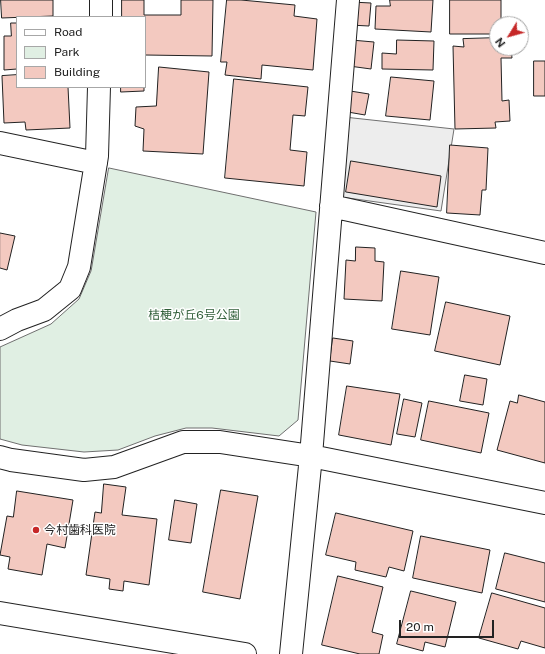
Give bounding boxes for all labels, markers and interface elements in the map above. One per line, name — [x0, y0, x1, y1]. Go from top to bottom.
legend — [16, 16, 146, 88]
north arrow — [489, 16, 529, 56]
text: Road — [54, 25, 82, 39]
text: N — [493, 36, 508, 50]
text: Park — [54, 45, 80, 59]
text: Building — [54, 65, 100, 79]
park label: 桔梗が丘6号公園 — [148, 308, 240, 322]
place label: 今村歯科医院 — [44, 523, 116, 537]
marker: 今村歯科医院 — [31, 525, 41, 535]
scale bar — [401, 612, 496, 638]
text: 20 m — [406, 620, 434, 634]

